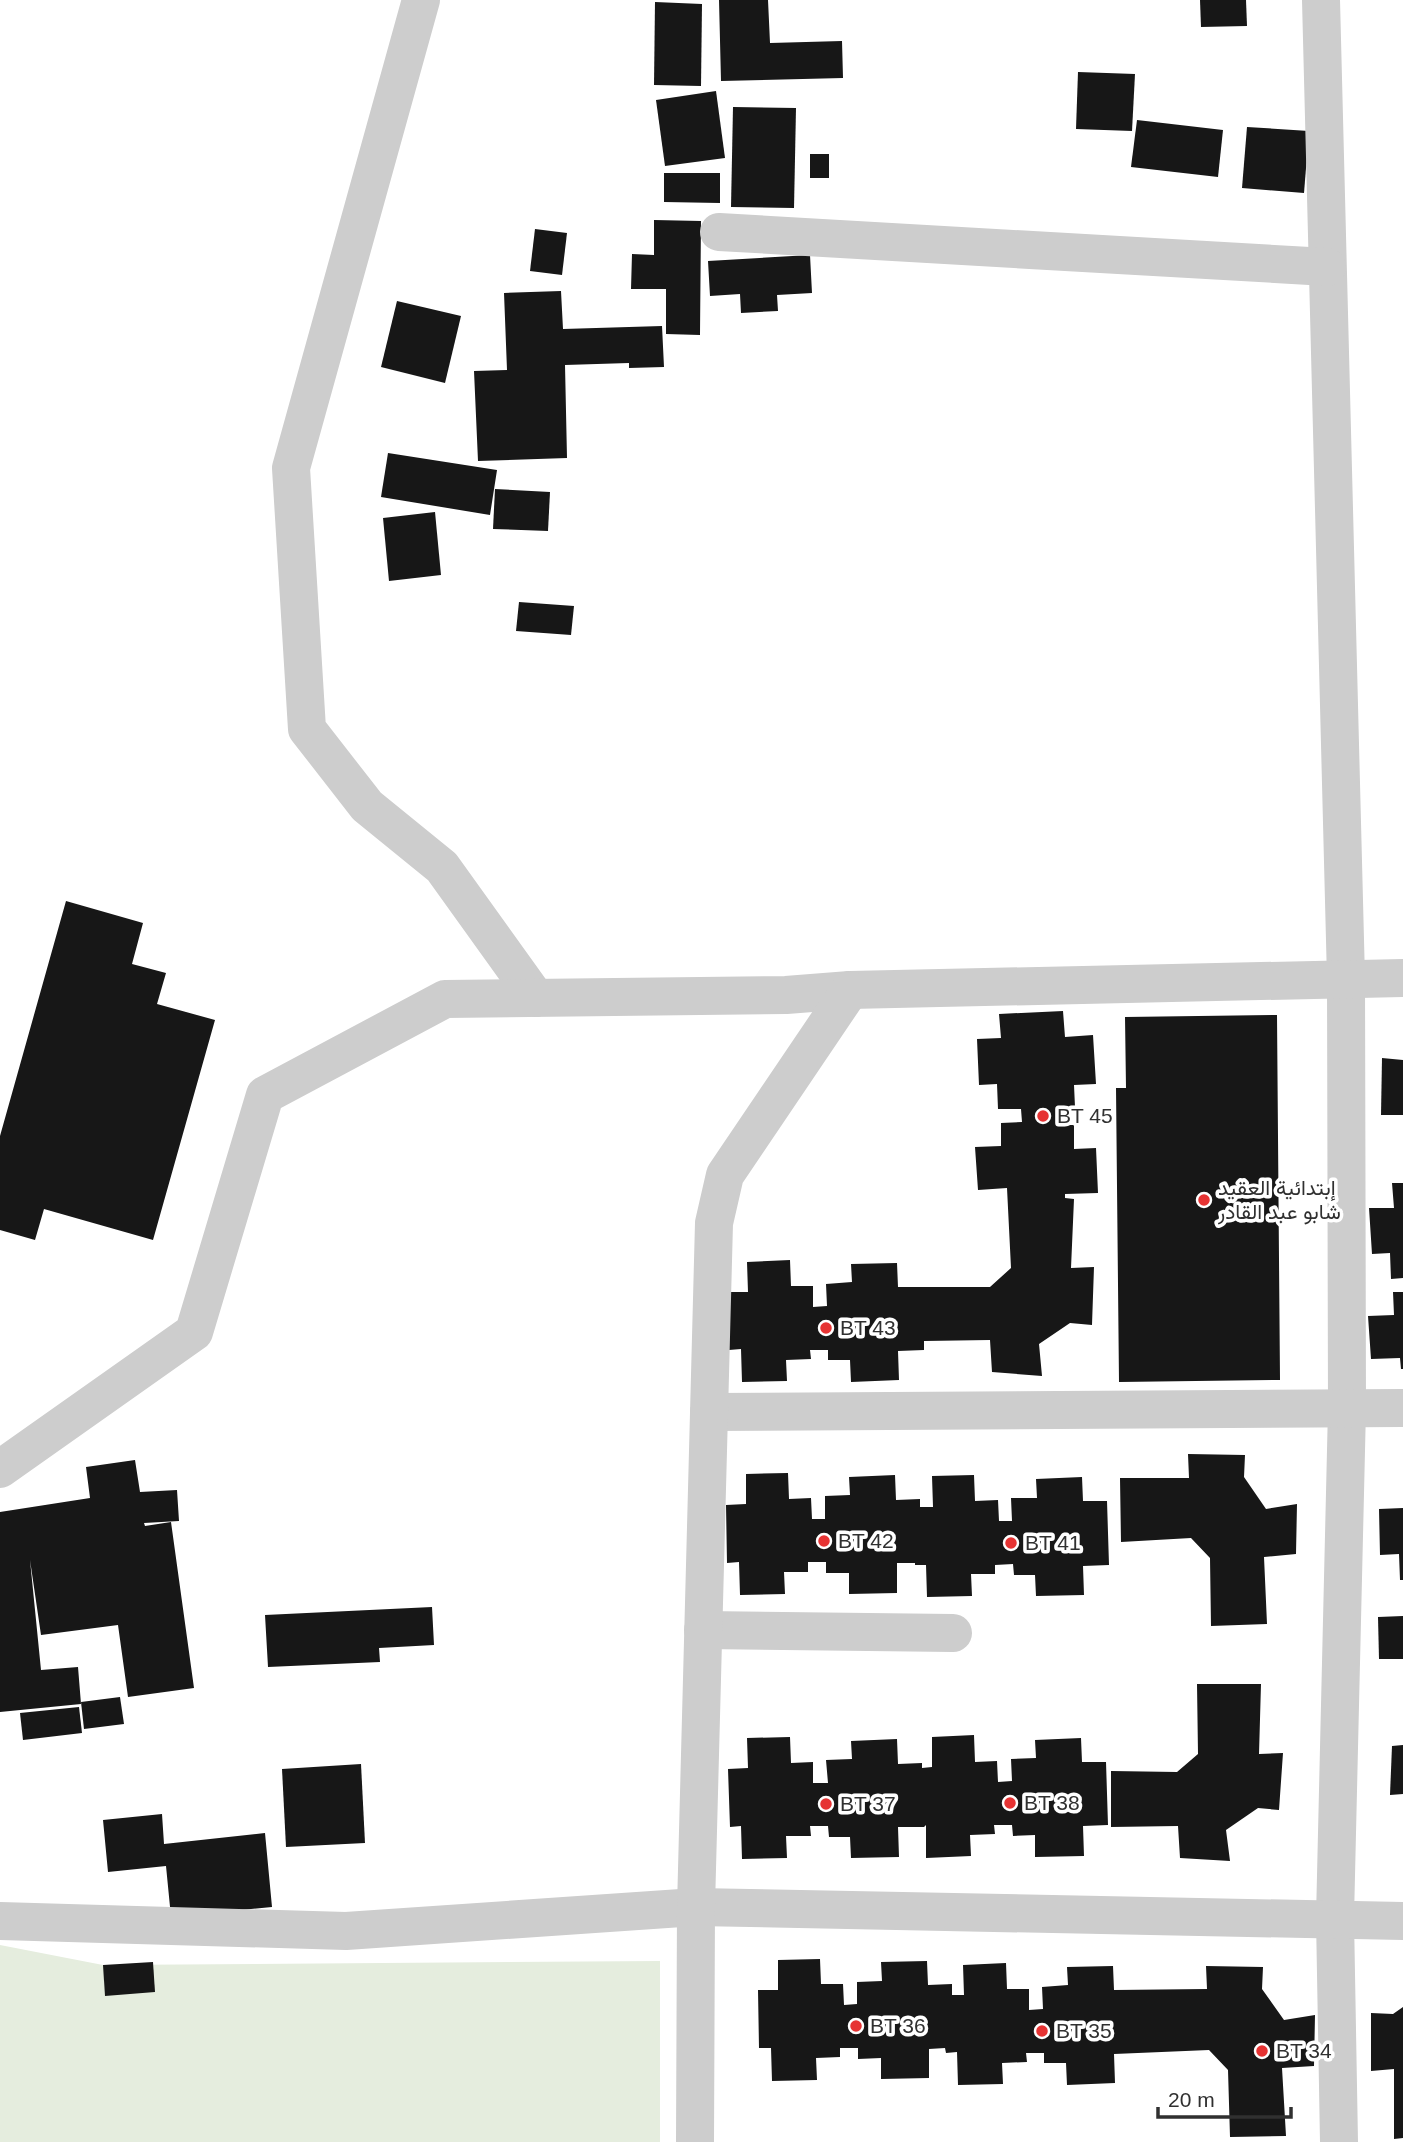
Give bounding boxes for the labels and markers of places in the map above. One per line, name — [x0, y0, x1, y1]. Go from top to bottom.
place label: BT 45 — [1057, 1104, 1113, 1127]
marker: BT 45 — [1035, 1108, 1051, 1124]
place label: إبتدائية العقيد شابو عبد القادر — [1217, 1176, 1341, 1225]
marker: إبتدائية العقيد شابو عبد القادر — [1196, 1192, 1212, 1208]
place label: BT 43 — [840, 1316, 896, 1339]
marker: BT 43 — [818, 1320, 834, 1336]
place label: BT 42 — [838, 1529, 894, 1552]
place label: BT 41 — [1025, 1531, 1081, 1554]
marker: BT 42 — [816, 1533, 832, 1549]
marker: BT 41 — [1003, 1535, 1019, 1551]
place label: BT 38 — [1024, 1791, 1080, 1814]
place label: BT 37 — [840, 1792, 896, 1815]
marker: BT 38 — [1002, 1795, 1018, 1811]
marker: BT 37 — [818, 1796, 834, 1812]
place label: BT 36 — [870, 2014, 926, 2037]
marker: BT 36 — [848, 2018, 864, 2034]
place label: BT 35 — [1056, 2019, 1112, 2042]
marker: BT 35 — [1034, 2023, 1050, 2039]
place label: BT 34 — [1276, 2039, 1332, 2062]
marker: BT 34 — [1254, 2043, 1270, 2059]

